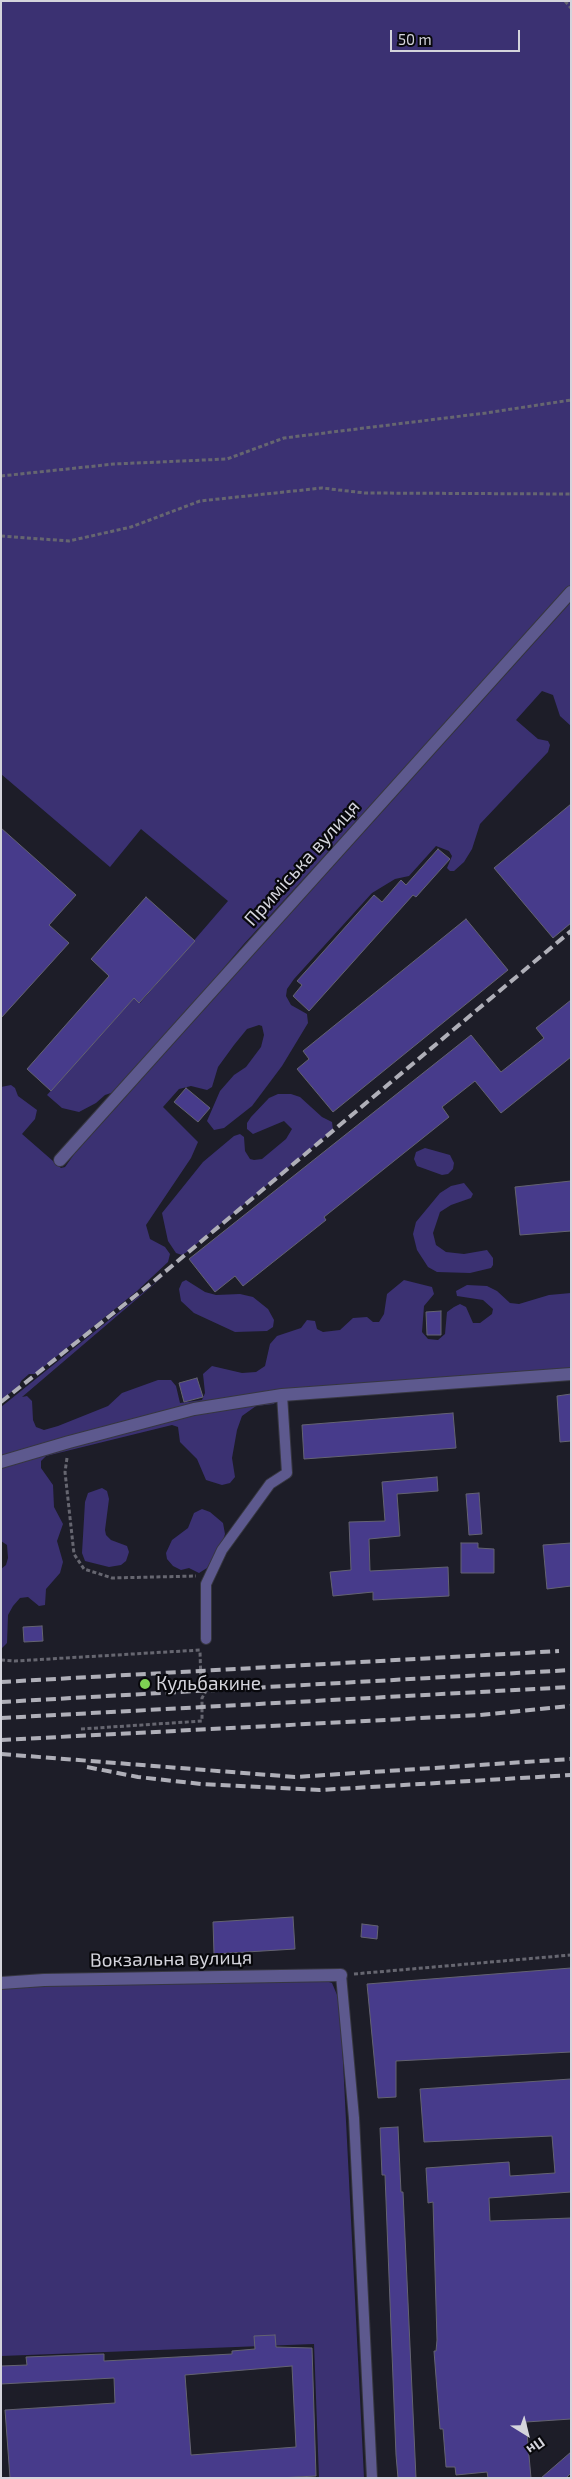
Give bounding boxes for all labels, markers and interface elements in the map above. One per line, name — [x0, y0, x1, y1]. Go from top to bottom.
scale bar — [392, 20, 522, 52]
text: 50 m — [398, 30, 432, 48]
street label: Приміська вулиця — [240, 795, 364, 931]
place label: Кульбакине — [156, 1673, 261, 1695]
marker: Кульбакине — [138, 1677, 152, 1691]
street label: Вокзальна вулиця — [90, 1946, 252, 1972]
north arrow — [502, 2409, 552, 2459]
text: Пн — [524, 2434, 548, 2459]

